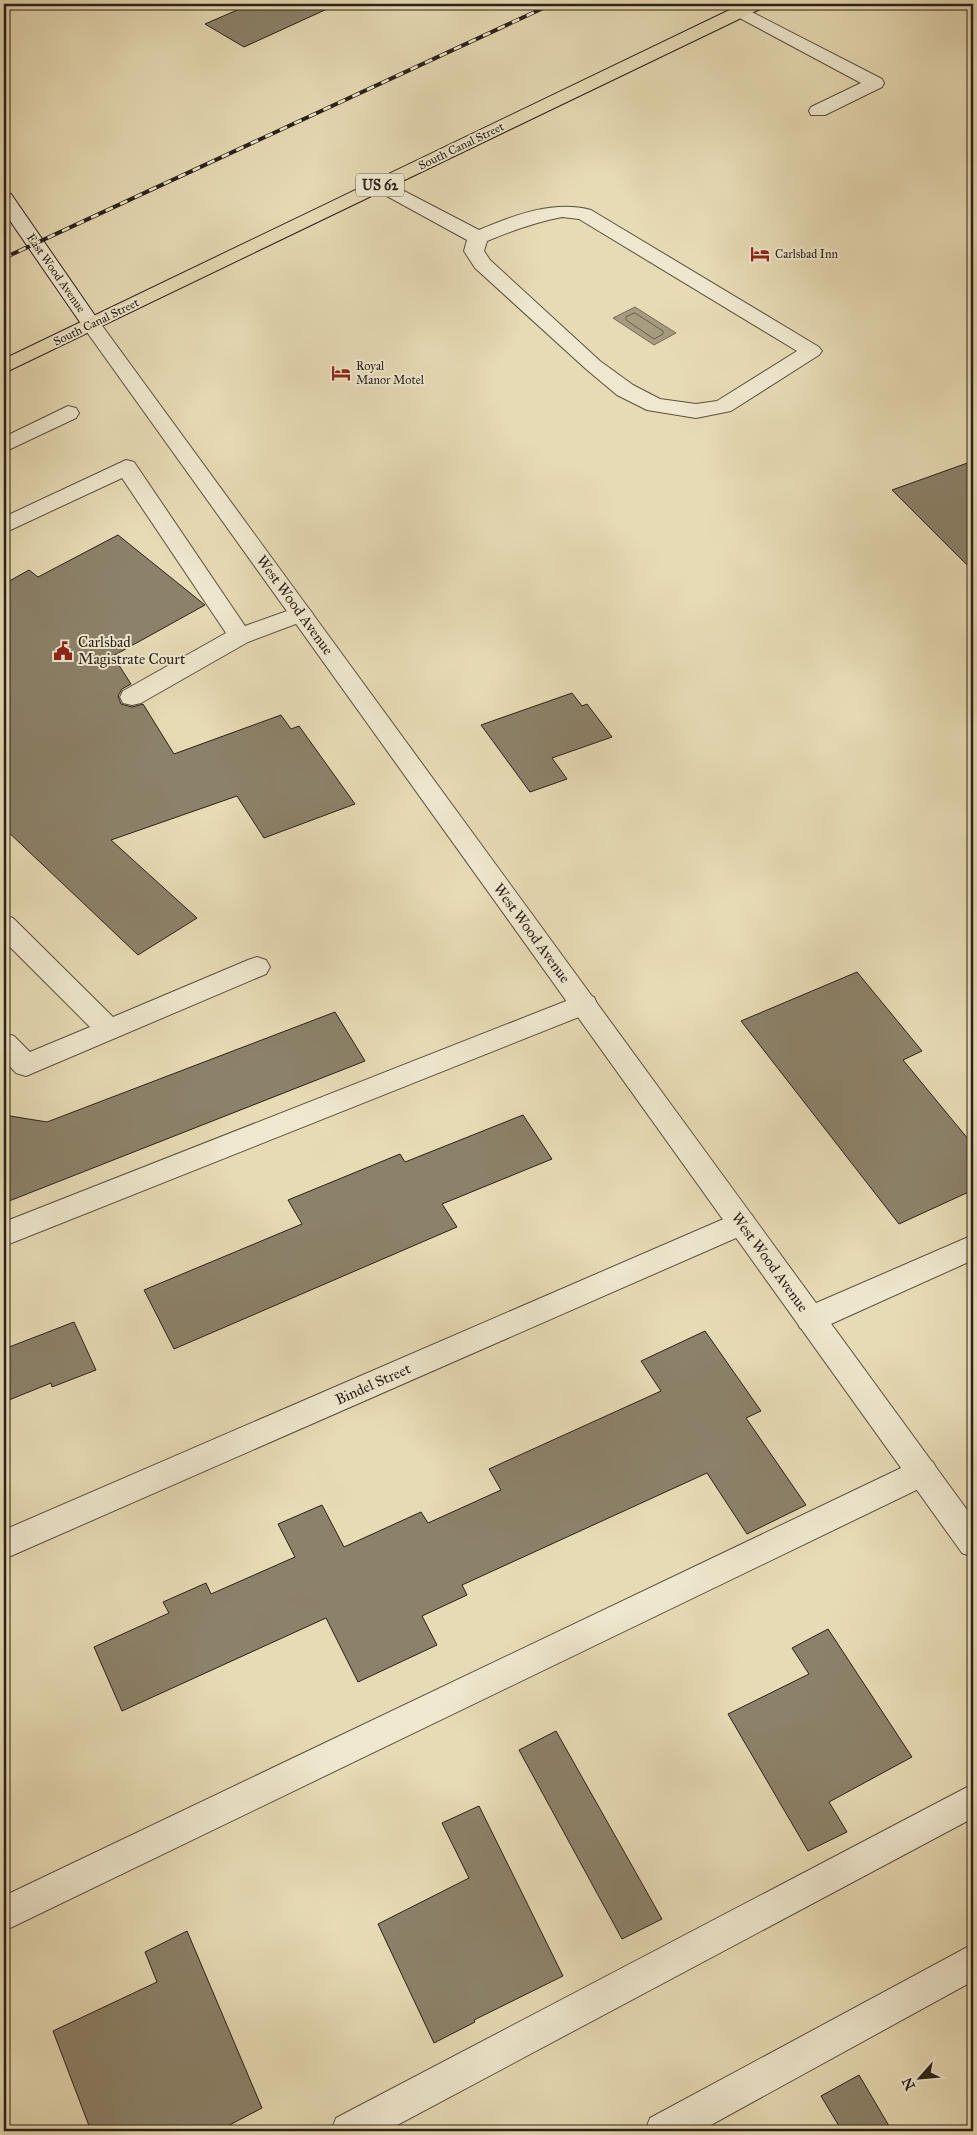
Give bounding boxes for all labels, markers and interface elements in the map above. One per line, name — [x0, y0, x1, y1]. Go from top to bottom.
street label: South Canal Street — [416, 119, 507, 173]
road number: US 62 — [356, 174, 404, 196]
street label: East Wood Avenue — [24, 231, 88, 315]
hotel icon: Carlsbad Inn — [749, 243, 771, 265]
place label: Carlsbad Inn — [775, 247, 838, 261]
street label: South Canal Street — [51, 295, 142, 349]
place label: Royal Manor Motel — [356, 359, 425, 387]
hotel icon: Royal Manor Motel — [330, 362, 352, 384]
street label: West Wood Avenue — [253, 552, 337, 658]
place label: Carlsbad Magistrate Court — [78, 633, 186, 668]
public building icon: Carlsbad Magistrate Court — [52, 640, 74, 662]
street label: West Wood Avenue — [490, 880, 574, 986]
street label: West Wood Avenue — [728, 1209, 812, 1315]
street label: Bindel Street — [333, 1359, 414, 1409]
north arrow — [894, 2052, 944, 2102]
text: N — [899, 2074, 919, 2093]

